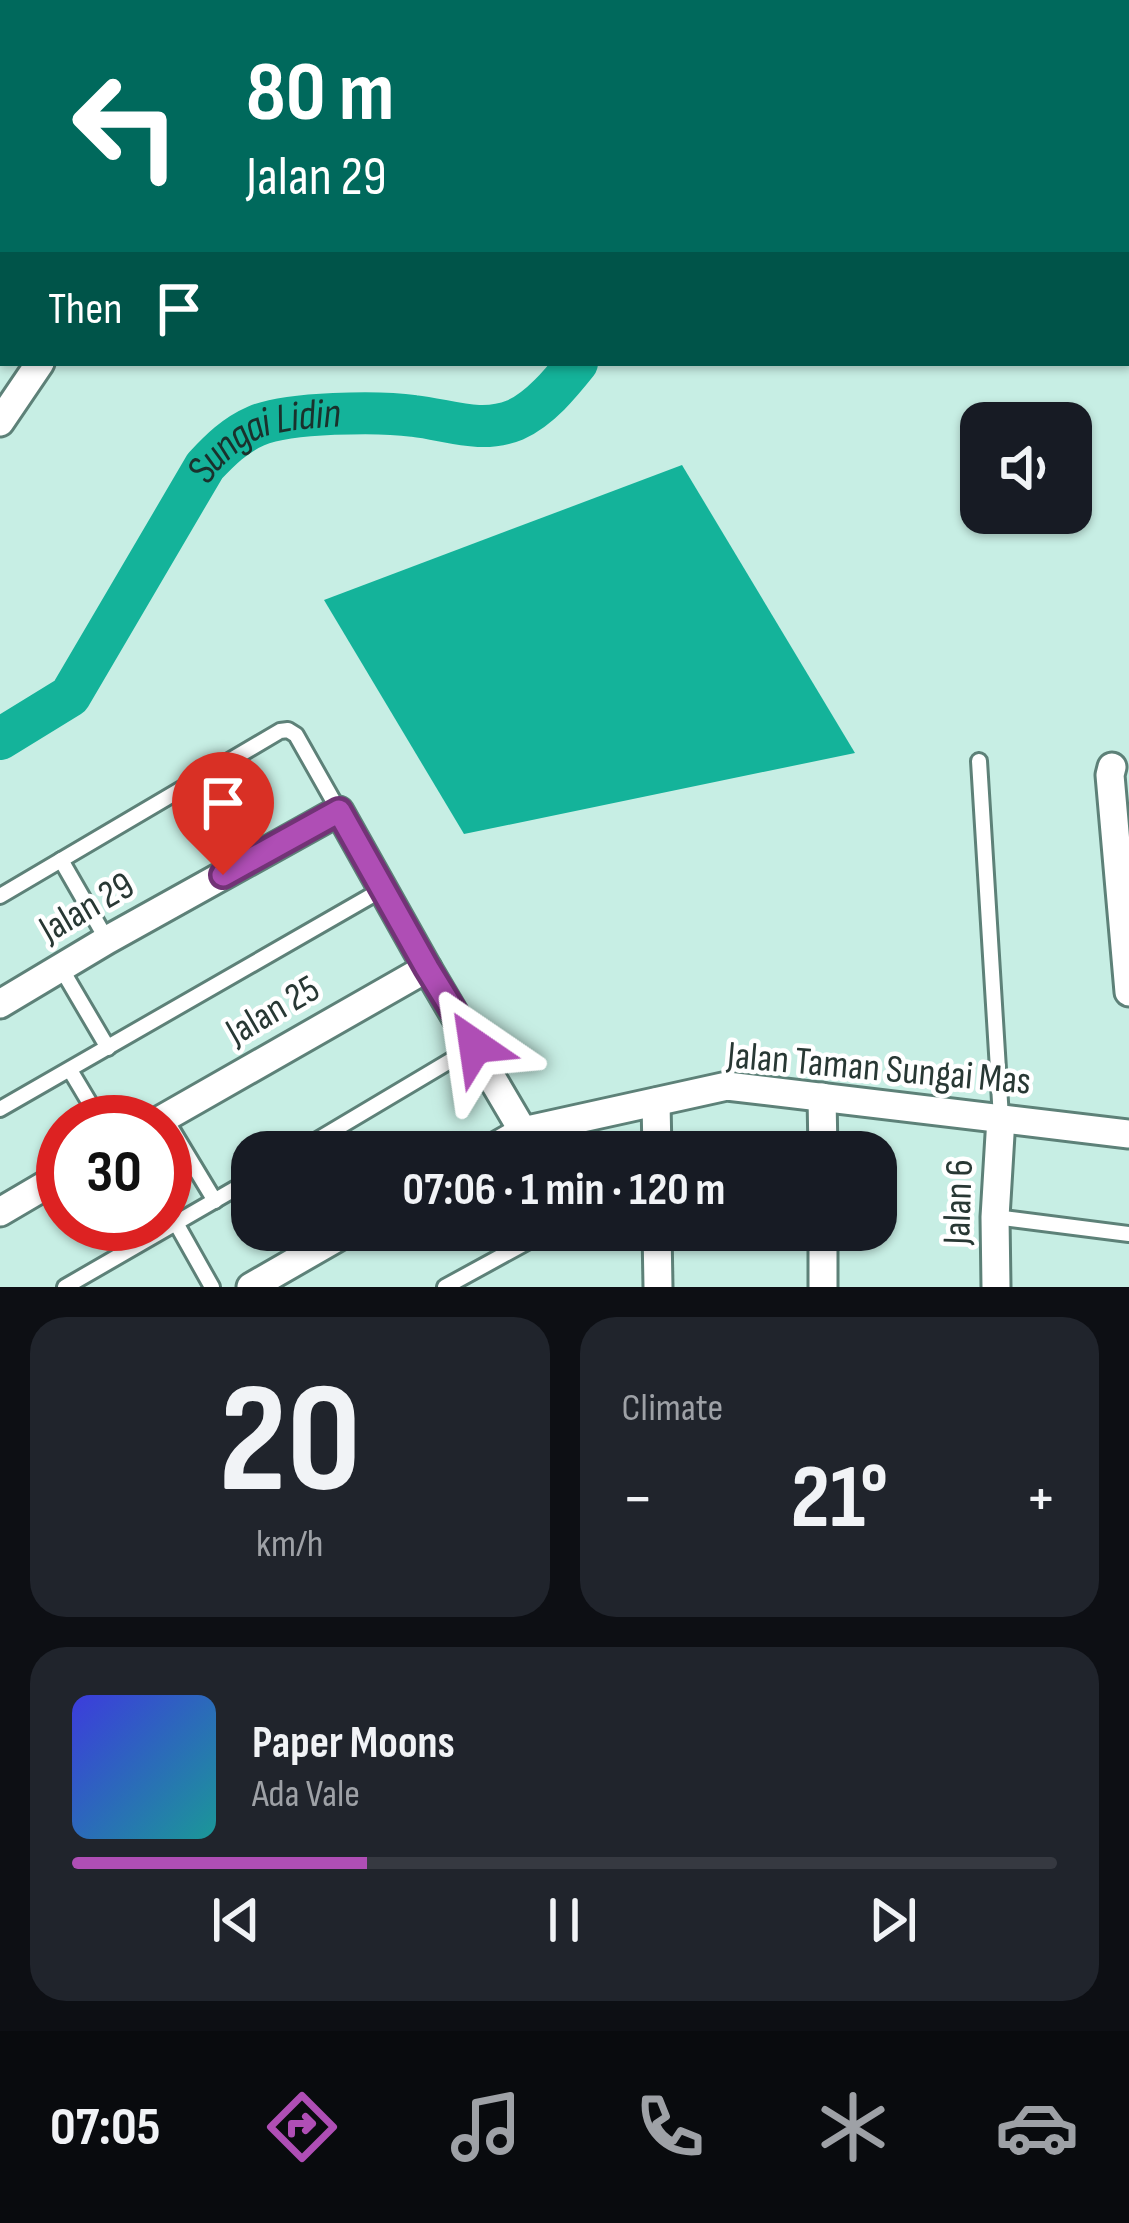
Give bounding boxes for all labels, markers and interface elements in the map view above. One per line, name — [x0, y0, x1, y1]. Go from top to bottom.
text: 80 m — [246, 43, 394, 144]
icon: left — [48, 48, 204, 204]
text: Jalan 29 — [246, 145, 387, 210]
icon: arrive — [146, 276, 212, 342]
text: Then — [48, 282, 122, 337]
water label: Sungai Lidin — [175, 388, 342, 492]
map controls — [960, 402, 1092, 534]
button: sound — [960, 402, 1092, 534]
pin — [172, 752, 274, 875]
icon: arrive — [190, 770, 256, 836]
street label: Jalan 29 — [30, 862, 143, 954]
street label: Jalan 25 — [217, 966, 328, 1057]
position arrow — [412, 983, 538, 1109]
street label: Jalan Taman Sungai Mas — [724, 1032, 1033, 1106]
speed limit sign: 30 — [36, 1095, 192, 1251]
street label: Jalan 6 — [934, 1159, 984, 1246]
text: 07:06 · 1 min · 120 m — [403, 1163, 725, 1218]
text: 20 — [218, 1349, 361, 1536]
text: Climate — [622, 1385, 723, 1432]
text: 21° — [790, 1445, 888, 1553]
text: − — [622, 1460, 654, 1539]
text: + — [1025, 1460, 1057, 1539]
text: km/h — [256, 1521, 323, 1568]
text: Paper Moons — [252, 1716, 455, 1771]
text: Ada Vale — [252, 1771, 360, 1818]
icon: previous — [203, 1887, 269, 1953]
icon: pause — [531, 1887, 597, 1953]
icon: next — [860, 1887, 926, 1953]
icon: directions — [260, 2085, 344, 2169]
icon: music — [444, 2085, 528, 2169]
icon: phone — [628, 2085, 712, 2169]
icon: climate — [811, 2085, 895, 2169]
icon: car — [995, 2085, 1079, 2169]
text: 07:05 — [50, 2095, 160, 2160]

